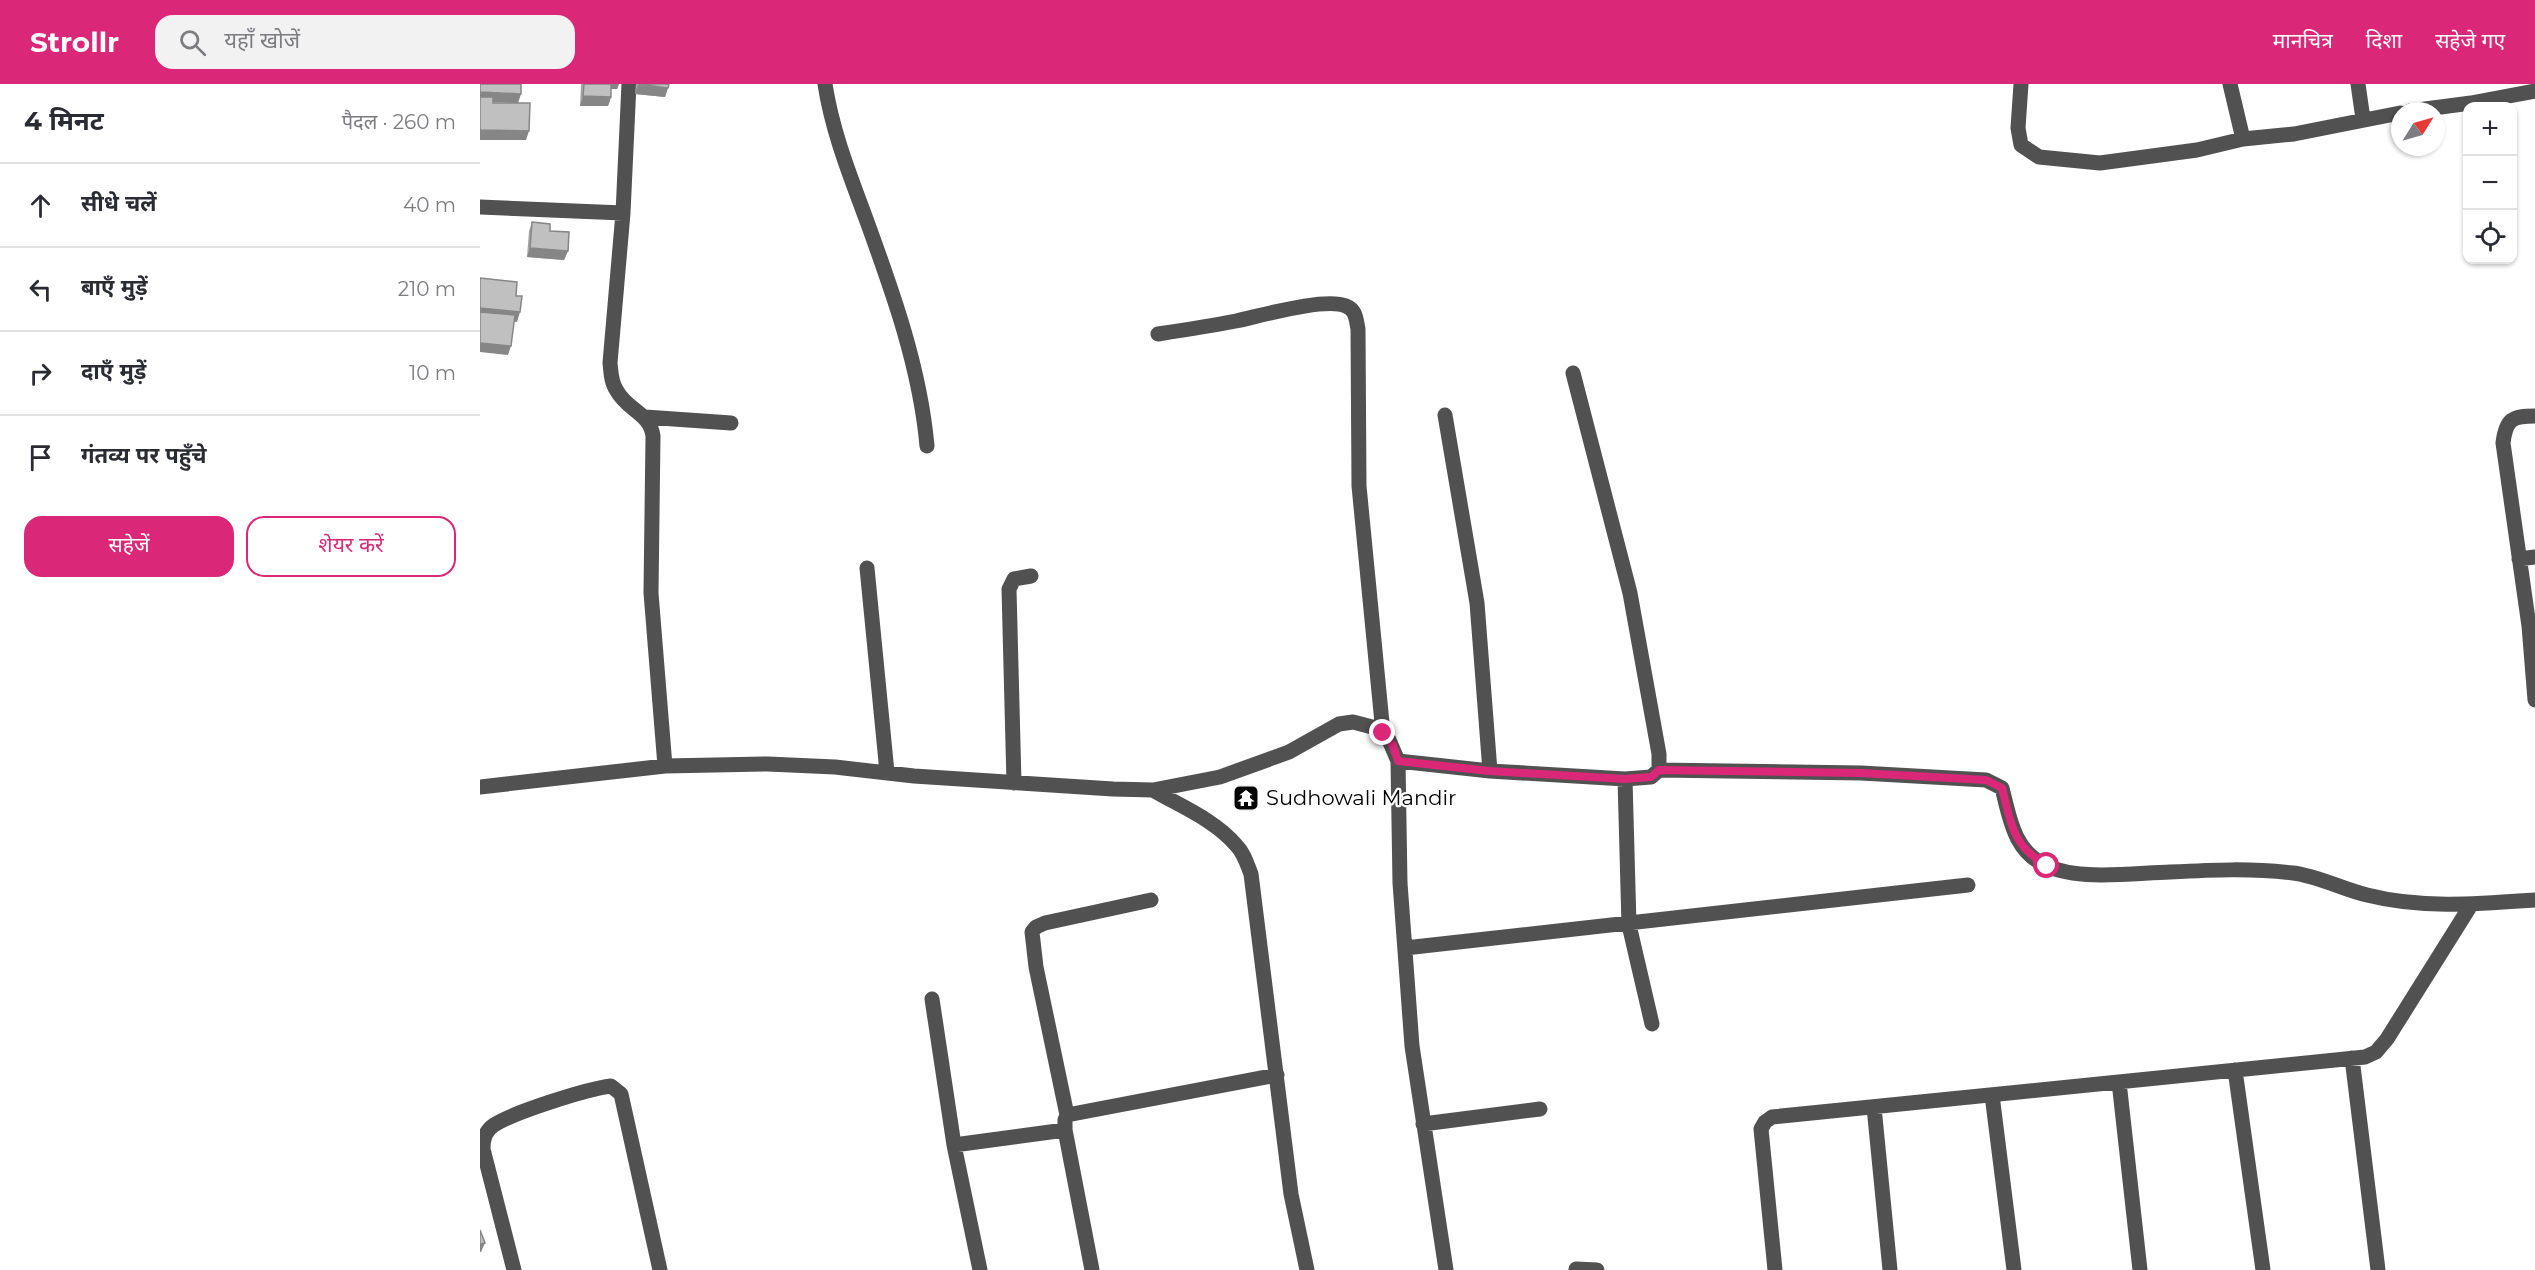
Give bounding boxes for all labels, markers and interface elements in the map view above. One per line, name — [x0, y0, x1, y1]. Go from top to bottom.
search box — [155, 15, 575, 69]
text: Strollr — [30, 25, 119, 59]
icon: search — [176, 26, 209, 59]
text: यहाँ खोजें — [224, 27, 300, 54]
text: मानचित्र — [2273, 28, 2333, 53]
text: दिशा — [2366, 28, 2402, 53]
text: सहेजे गए — [2435, 28, 2505, 53]
north arrow — [2391, 102, 2445, 156]
map controls — [2463, 102, 2517, 264]
button: + — [2463, 102, 2517, 156]
text: 4 मिनट — [24, 105, 104, 137]
text: पैदल · 260 m — [342, 110, 456, 134]
button: − — [2463, 156, 2517, 210]
icon: ahead — [24, 189, 57, 222]
text: सीधे चलें — [81, 190, 157, 217]
text: 40 m — [403, 193, 456, 217]
button: locate — [2463, 210, 2517, 264]
icon: left — [24, 273, 57, 306]
text: बाएँ मुड़ें — [81, 274, 148, 301]
text: 210 m — [398, 277, 456, 301]
icon: right — [24, 357, 57, 390]
text: दाएँ मुड़ें — [81, 358, 146, 385]
text: 10 m — [409, 361, 456, 385]
icon: arrive — [24, 441, 57, 474]
text: गंतव्य पर पहुँचे — [81, 442, 207, 469]
button: सहेजें — [24, 516, 234, 577]
button: शेयर करें — [246, 516, 456, 577]
route end — [1369, 719, 1395, 745]
temple icon: Sudhowali Mandir — [1231, 783, 1261, 813]
place label: Sudhowali Mandir — [1266, 785, 1457, 810]
route start — [2033, 852, 2059, 878]

